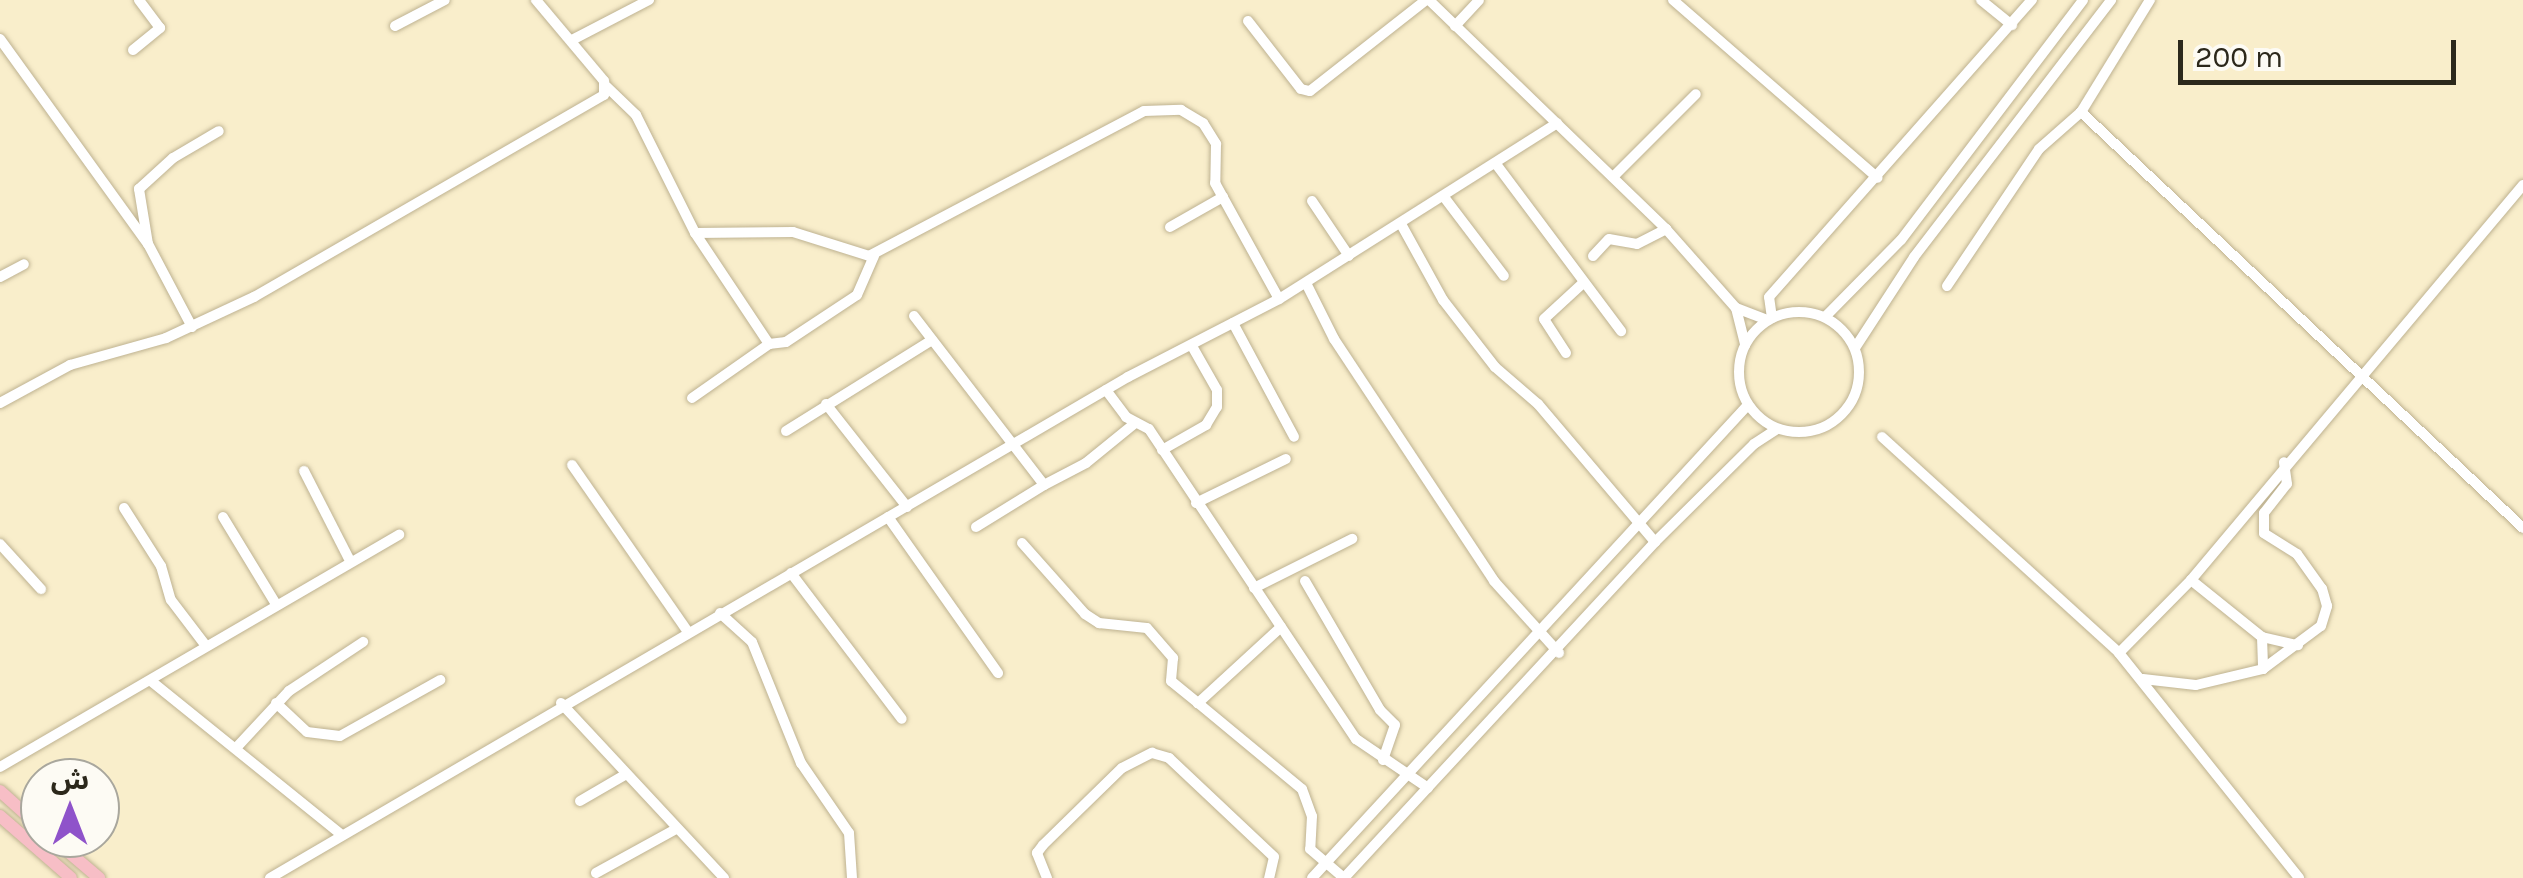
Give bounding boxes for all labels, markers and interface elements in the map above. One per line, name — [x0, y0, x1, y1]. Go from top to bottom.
scale bar — [2183, 20, 2460, 82]
text: 200 m — [2195, 39, 2283, 75]
north arrow — [20, 758, 120, 858]
text: ش — [51, 763, 89, 796]

